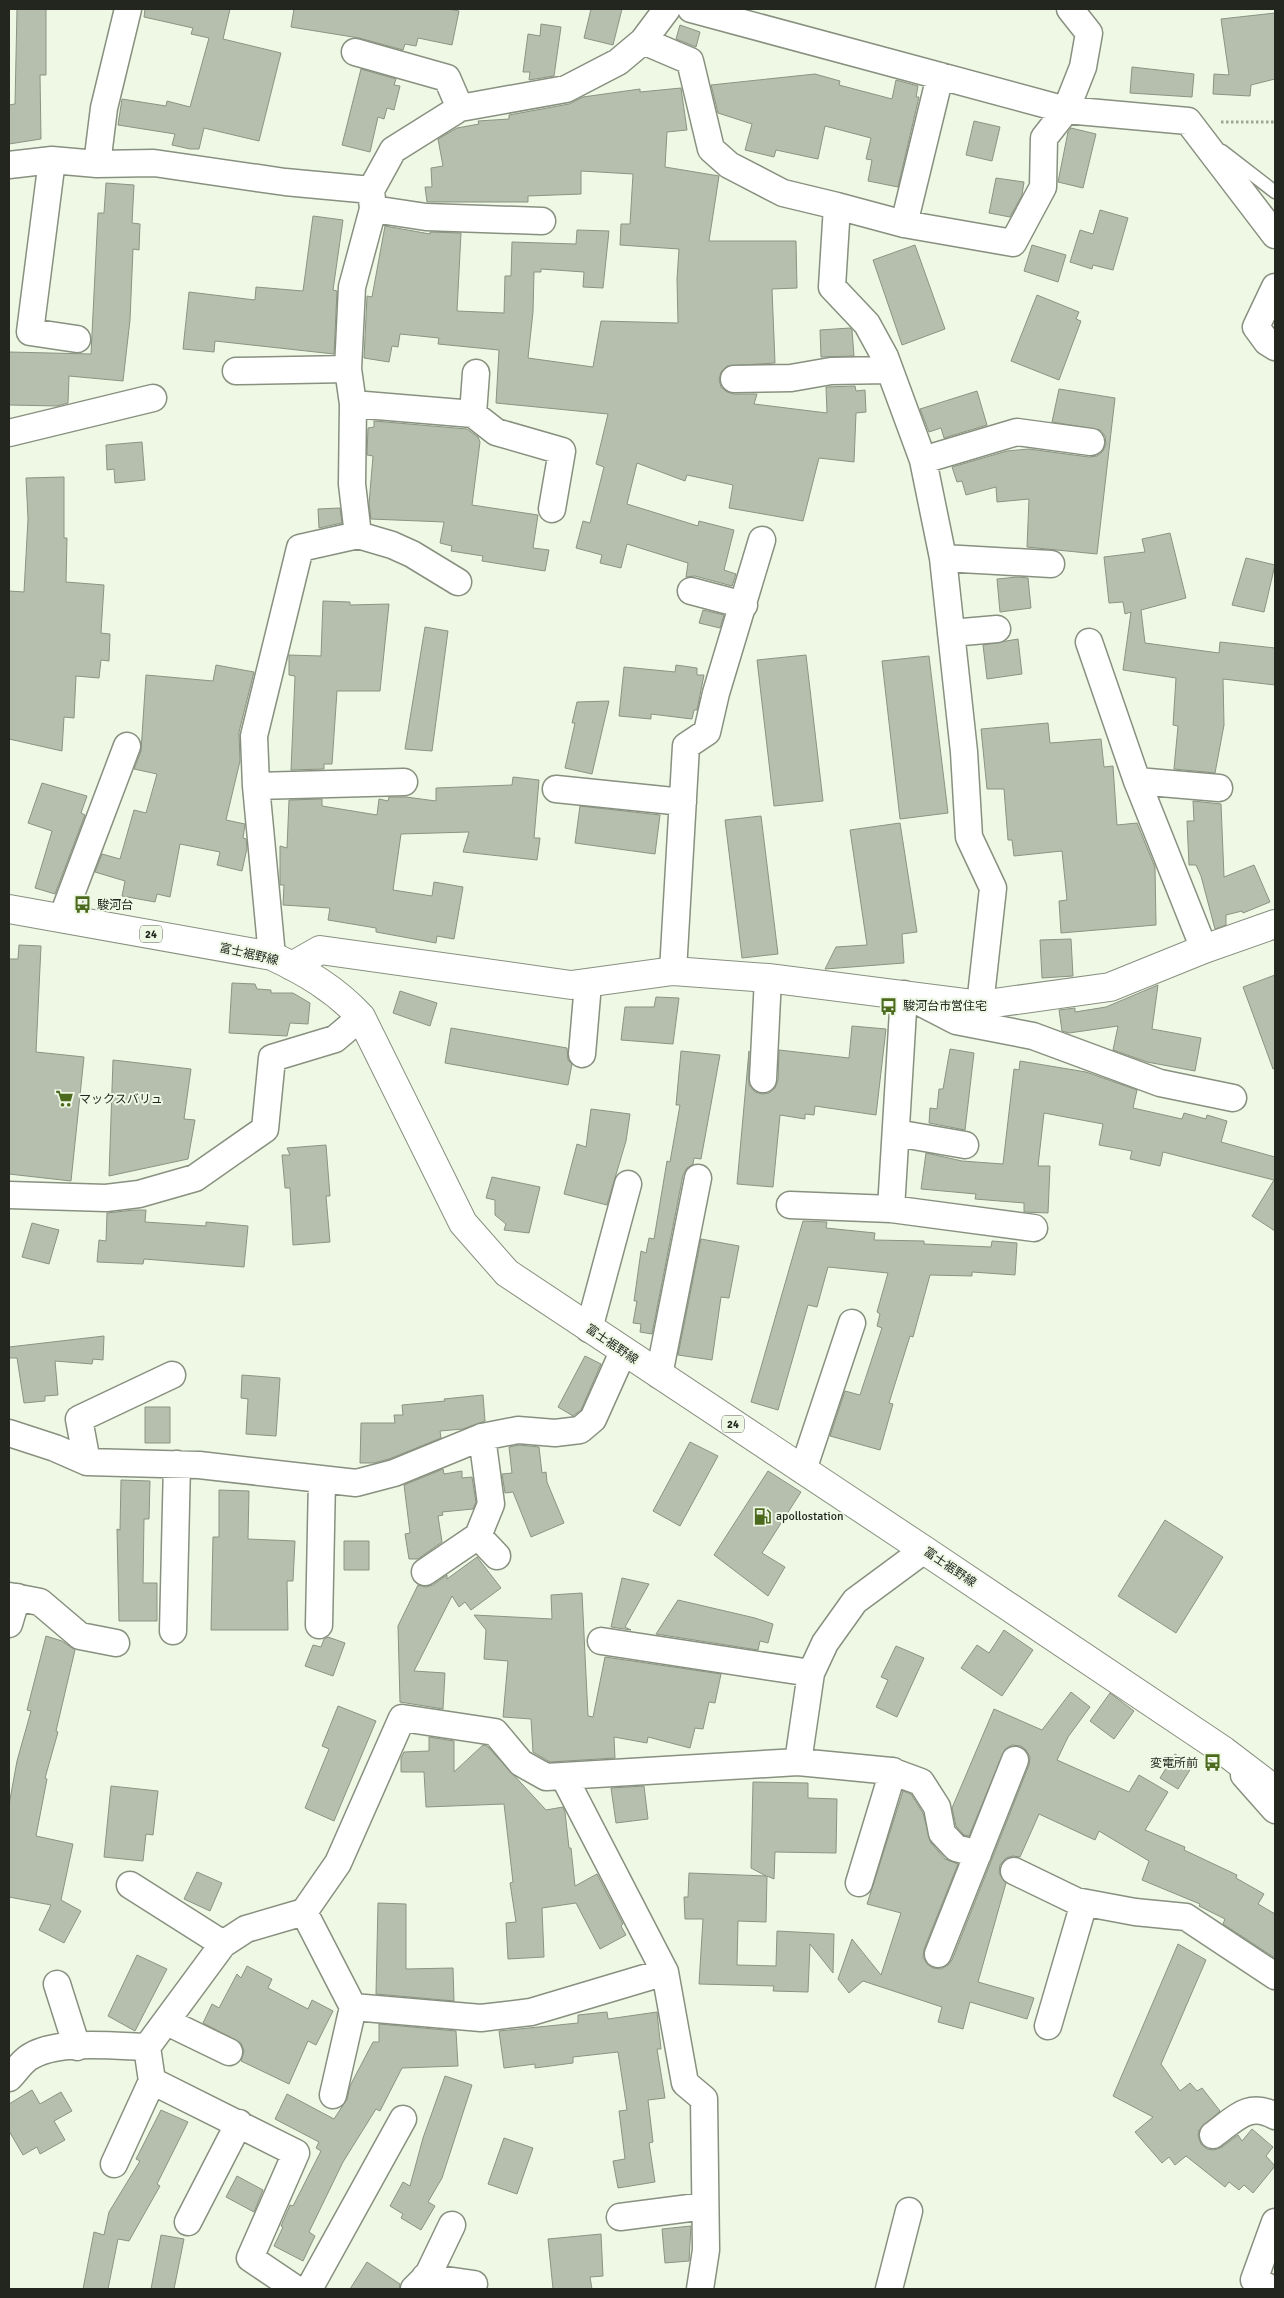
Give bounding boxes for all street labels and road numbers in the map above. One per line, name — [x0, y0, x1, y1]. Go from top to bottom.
road number: 24 — [140, 926, 162, 942]
street label: 富士裾野線 — [218, 940, 280, 969]
street label: 富士裾野線 — [583, 1321, 641, 1367]
road number: 24 — [722, 1416, 744, 1432]
street label: 富士裾野線 — [921, 1544, 979, 1590]

